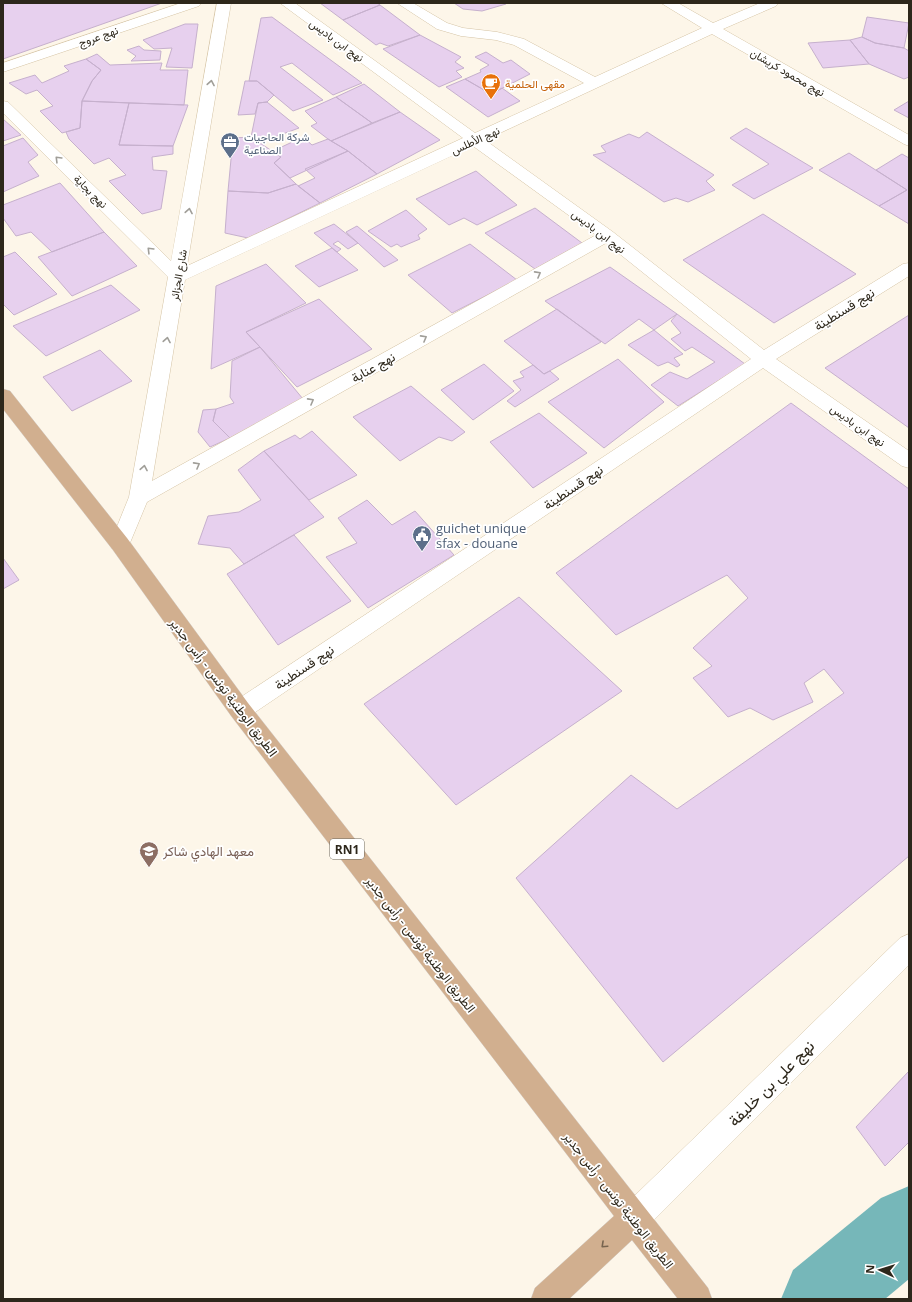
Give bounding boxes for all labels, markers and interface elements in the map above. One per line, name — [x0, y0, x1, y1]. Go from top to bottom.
street label: نهج ابن باديس — [306, 15, 367, 66]
street label: نهج عروج — [76, 22, 120, 51]
street label: نهج محمود كريشان — [747, 45, 828, 100]
cafe icon: مقهى الحلمية — [480, 72, 502, 100]
place label: مقهى الحلمية — [505, 76, 565, 91]
one-way arrow — [206, 80, 215, 86]
street label: نهج الأطلس — [448, 122, 502, 159]
place label: شركة الحاجيات الصناعية — [244, 129, 310, 157]
office icon: شركة الحاجيات الصناعية — [219, 131, 241, 159]
one-way arrow — [55, 156, 63, 164]
street label: نهج بجاية — [70, 171, 111, 212]
street label: نهج ابن باديس — [568, 206, 629, 257]
one-way arrow — [184, 208, 193, 215]
one-way arrow — [147, 247, 155, 255]
street label: شارع الجزائر — [166, 248, 191, 303]
one-way arrow — [534, 272, 541, 279]
street label: نهج قسنطينة — [810, 283, 879, 336]
one-way arrow — [420, 335, 427, 342]
one-way arrow — [162, 336, 171, 343]
street label: نهج عنابة — [348, 347, 399, 387]
one-way arrow — [307, 399, 314, 406]
street label: نهج ابن باديس — [827, 400, 889, 450]
street label: نهج قسنطينة — [540, 460, 607, 514]
one-way arrow — [193, 462, 201, 469]
one-way arrow — [140, 464, 148, 471]
place label: guichet unique sfax - douane — [436, 519, 526, 552]
public building icon: guichet unique sfax - douane — [411, 524, 433, 552]
street label: الطريق الوطنية تونس - رأس جدير — [165, 613, 282, 760]
street label: نهج قسنطينة — [271, 640, 338, 694]
road number: RN1 — [330, 839, 364, 859]
school or university icon: معهد الهادي شاكر — [138, 840, 160, 868]
place label: معهد الهادي شاكر — [162, 842, 254, 862]
street label: الطريق الوطنية تونس - رأس جدير — [361, 871, 480, 1016]
street label: نهج علي بن خليفة — [723, 1035, 821, 1133]
street label: الطريق الوطنية تونس - رأس جدير — [559, 1127, 678, 1272]
one-way arrow — [602, 1240, 609, 1247]
north arrow — [860, 1250, 900, 1290]
text: N — [862, 1264, 877, 1274]

